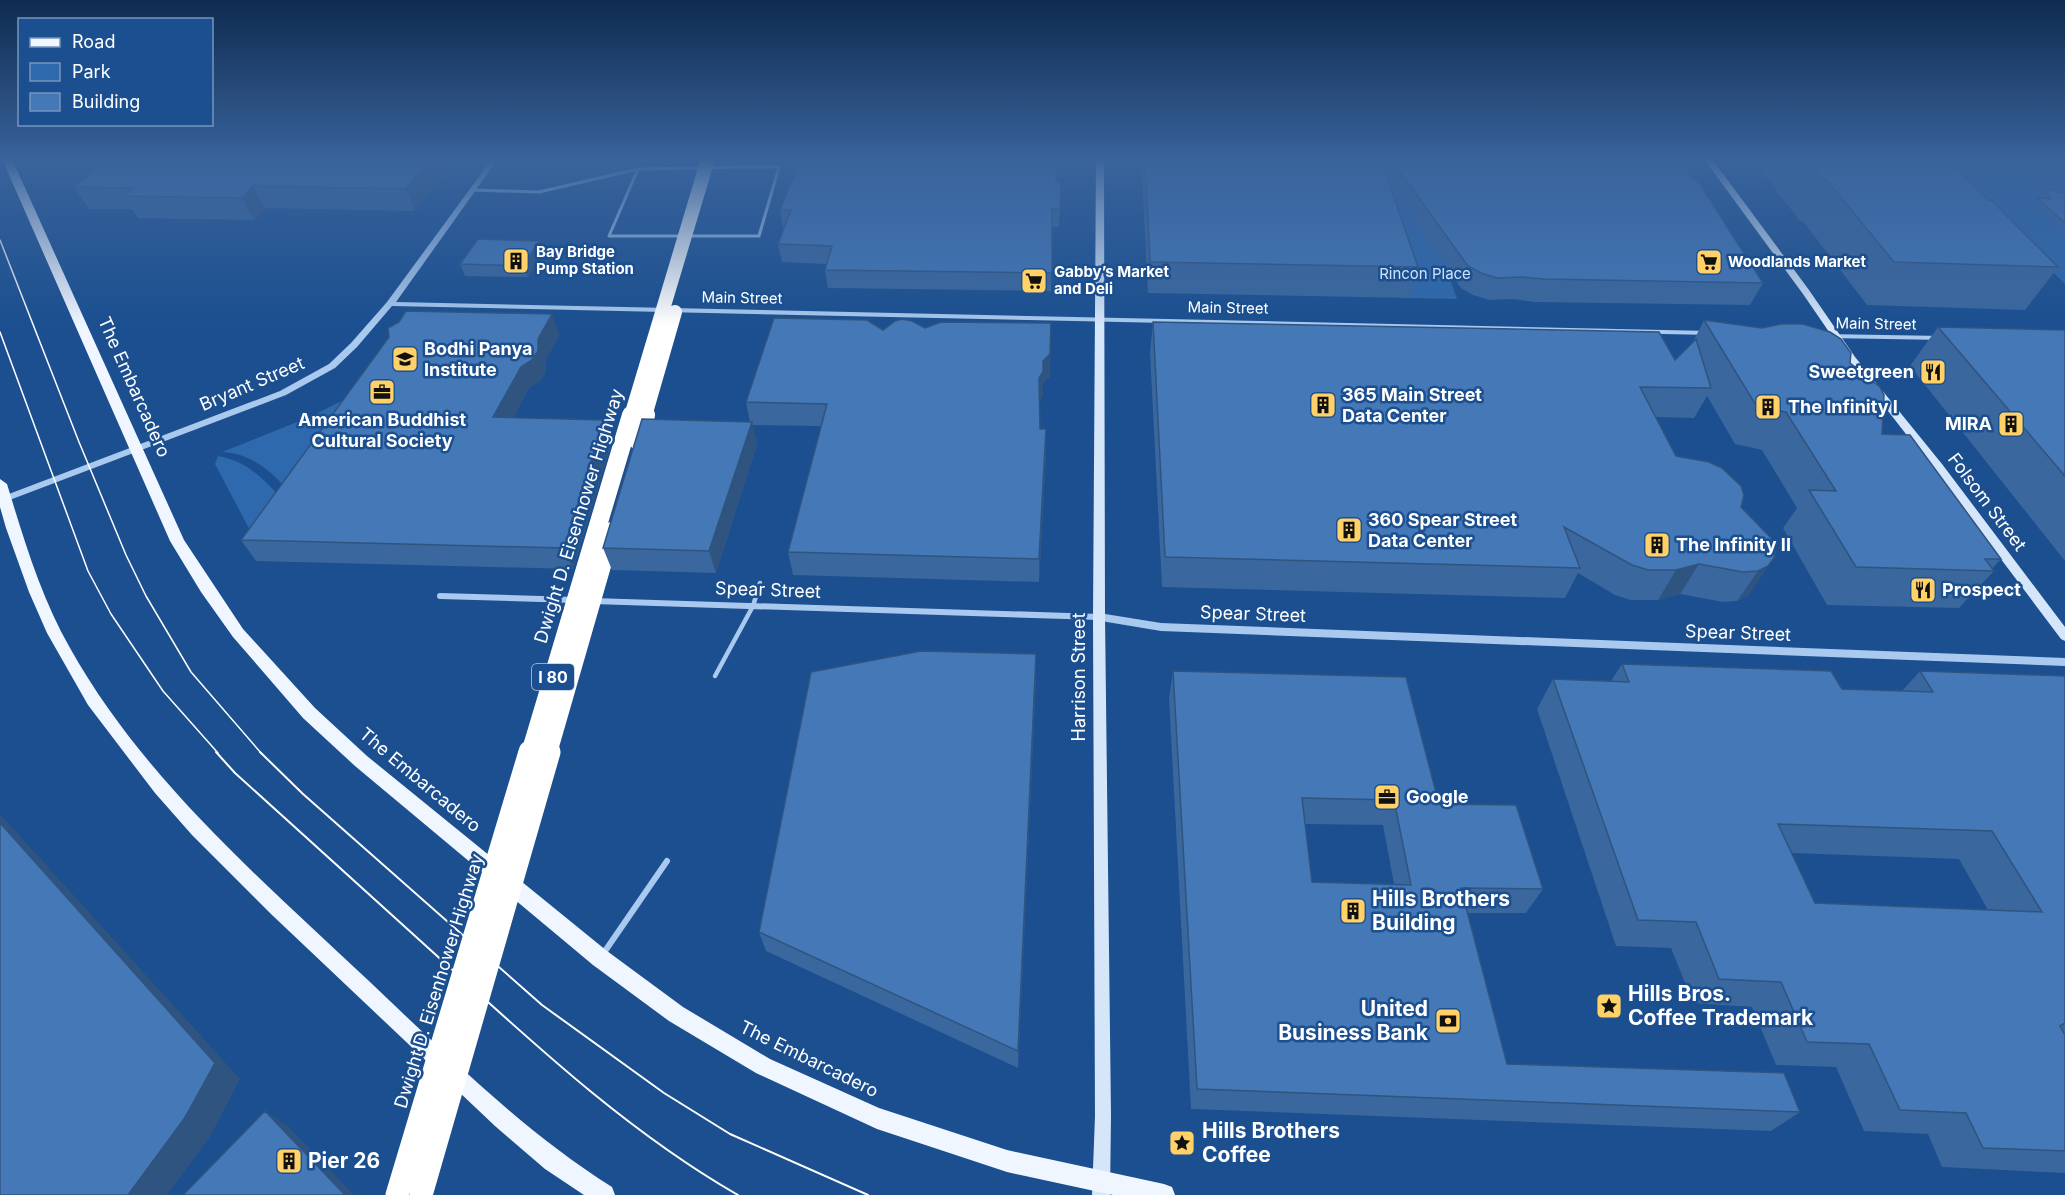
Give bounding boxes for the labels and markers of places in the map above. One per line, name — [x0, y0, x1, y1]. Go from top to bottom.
place label: Bay Bridge Pump Station — [536, 242, 634, 278]
building icon: Bay Bridge Pump Station — [501, 246, 531, 276]
supermarket icon: Woodlands Market — [1694, 247, 1724, 277]
place label: Woodlands Market — [1728, 252, 1867, 271]
place label: Gabby’s Market and Deli — [1054, 262, 1170, 298]
supermarket icon: Gabby’s Market and Deli — [1019, 266, 1049, 296]
place label: Bodhi Panya Institute — [424, 338, 533, 380]
school or university icon: Bodhi Panya Institute — [390, 344, 420, 374]
restaurant icon: Sweetgreen — [1918, 357, 1948, 387]
place label: Sweetgreen — [1808, 361, 1914, 382]
office icon: American Buddhist Cultural Society — [367, 377, 397, 407]
place label: 365 Main Street Data Center — [1342, 384, 1482, 426]
building icon: 365 Main Street Data Center — [1308, 390, 1338, 420]
building icon: The Infinity I — [1753, 392, 1783, 422]
place label: The Infinity I — [1788, 396, 1898, 417]
place label: American Buddhist Cultural Society — [298, 409, 466, 451]
building icon: MIRA — [1996, 409, 2026, 439]
place label: MIRA — [1945, 413, 1992, 434]
place label: 360 Spear Street Data Center — [1368, 509, 1517, 551]
building icon: 360 Spear Street Data Center — [1334, 515, 1364, 545]
building icon: The Infinity II — [1642, 530, 1672, 560]
place label: The Infinity II — [1676, 534, 1791, 555]
restaurant icon: Prospect — [1908, 575, 1938, 605]
place label: Prospect — [1942, 579, 2021, 600]
office icon: Google — [1372, 782, 1402, 812]
place label: Google — [1406, 786, 1469, 807]
place label: Hills Brothers Building — [1372, 886, 1510, 935]
building icon: Hills Brothers Building — [1338, 896, 1368, 926]
place label: Hills Bros. Coffee Trademark — [1628, 981, 1814, 1030]
place icon: Hills Bros. Coffee Trademark — [1594, 991, 1624, 1021]
place label: United Business Bank — [1278, 996, 1429, 1045]
bank icon: United Business Bank — [1433, 1006, 1463, 1036]
place label: Hills Brothers Coffee — [1202, 1118, 1340, 1167]
place icon: Hills Brothers Coffee — [1167, 1128, 1197, 1158]
building icon: Pier 26 — [274, 1146, 304, 1176]
place label: Pier 26 — [308, 1148, 380, 1173]

